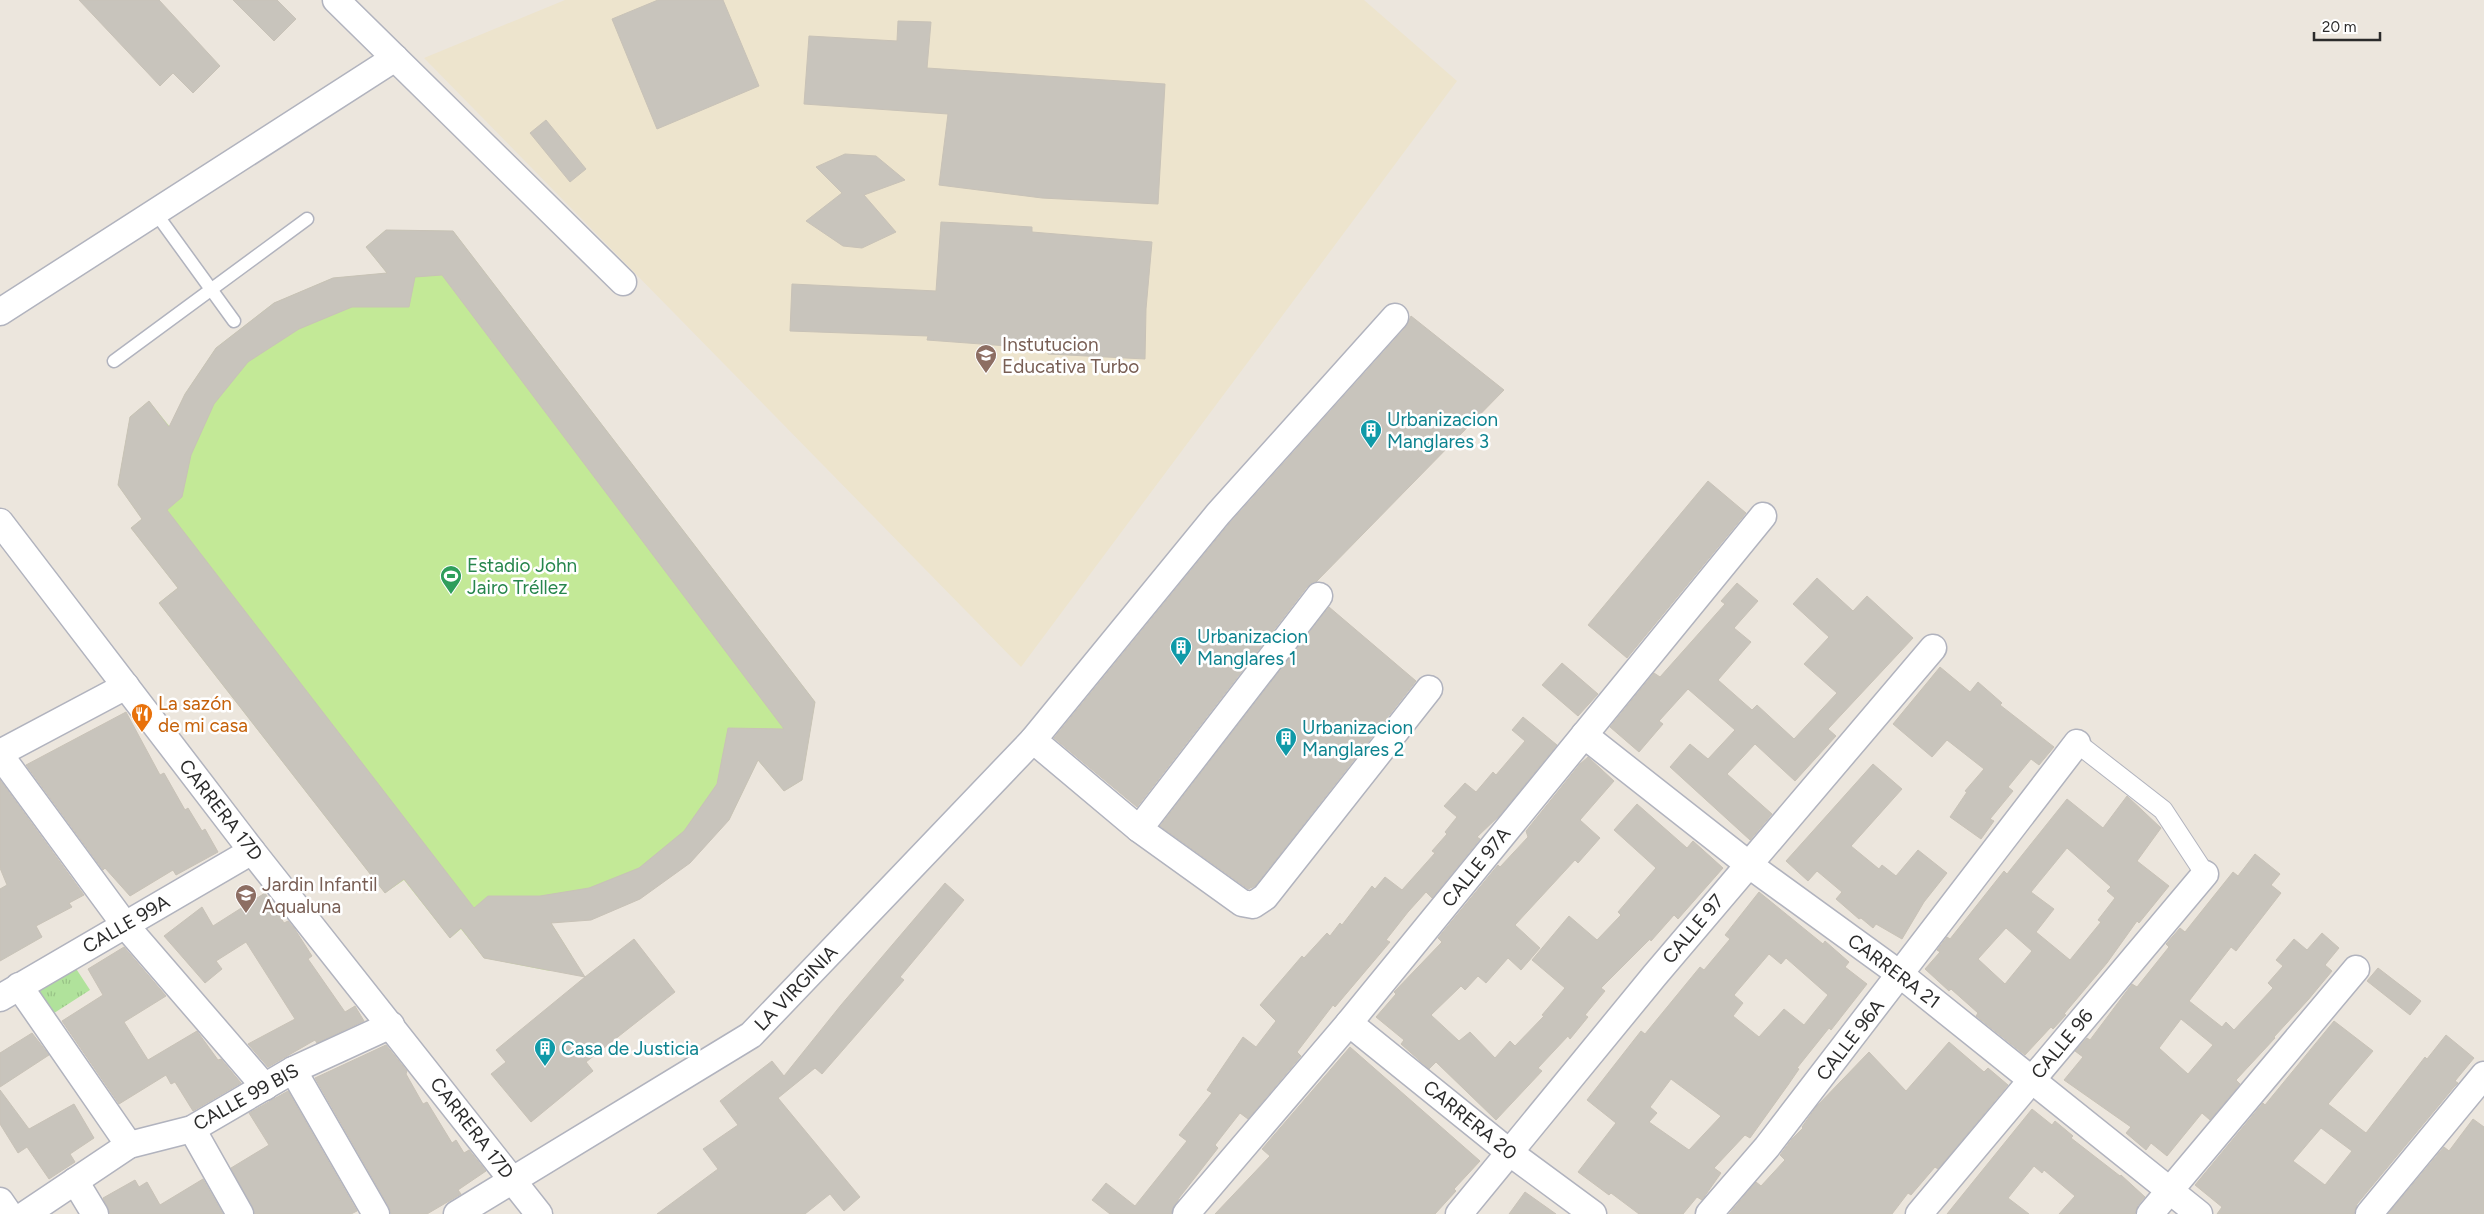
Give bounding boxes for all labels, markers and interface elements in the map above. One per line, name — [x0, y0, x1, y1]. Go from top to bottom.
scale bar — [2314, 10, 2380, 42]
text: 20 m — [2322, 18, 2356, 36]
place label: Instutucion Educativa Turbo — [1002, 333, 1139, 378]
school or university icon: Instutucion Educativa Turbo — [974, 343, 998, 374]
place label: Urbanizacion Manglares 3 — [1387, 408, 1498, 453]
building icon: Urbanizacion Manglares 3 — [1359, 418, 1383, 449]
place label: Estadio John Jairo Tréllez — [467, 554, 577, 599]
sports icon: Estadio John Jairo Tréllez — [439, 564, 463, 595]
place label: Urbanizacion Manglares 1 — [1197, 625, 1308, 670]
building icon: Urbanizacion Manglares 1 — [1169, 635, 1193, 666]
place label: La sazón de mi casa — [158, 692, 248, 737]
restaurant icon: La sazón de mi casa — [130, 702, 154, 733]
place label: Urbanizacion Manglares 2 — [1302, 716, 1413, 761]
building icon: Urbanizacion Manglares 2 — [1274, 726, 1298, 757]
street label: CARRERA 17D — [174, 755, 268, 865]
street label: CALLE 97A — [1437, 822, 1515, 912]
place label: Jardin Infantil Aqualuna — [262, 873, 378, 918]
school or university icon: Jardin Infantil Aqualuna — [234, 883, 258, 914]
street label: CALLE 99A — [78, 890, 174, 958]
street label: CALLE 97 — [1657, 890, 1729, 968]
street label: CARRERA 21 — [1843, 929, 1945, 1013]
street label: LA VIRGINIA — [750, 940, 842, 1035]
street label: CALLE 96A — [1811, 995, 1889, 1085]
street label: CALLE 96 — [2026, 1004, 2098, 1083]
building icon: Casa de Justicia — [533, 1036, 557, 1067]
place label: Casa de Justicia — [561, 1037, 699, 1060]
street label: CALLE 99 BIS — [189, 1059, 303, 1135]
street label: CARRERA 17D — [425, 1073, 519, 1183]
street label: CARRERA 20 — [1419, 1075, 1521, 1165]

